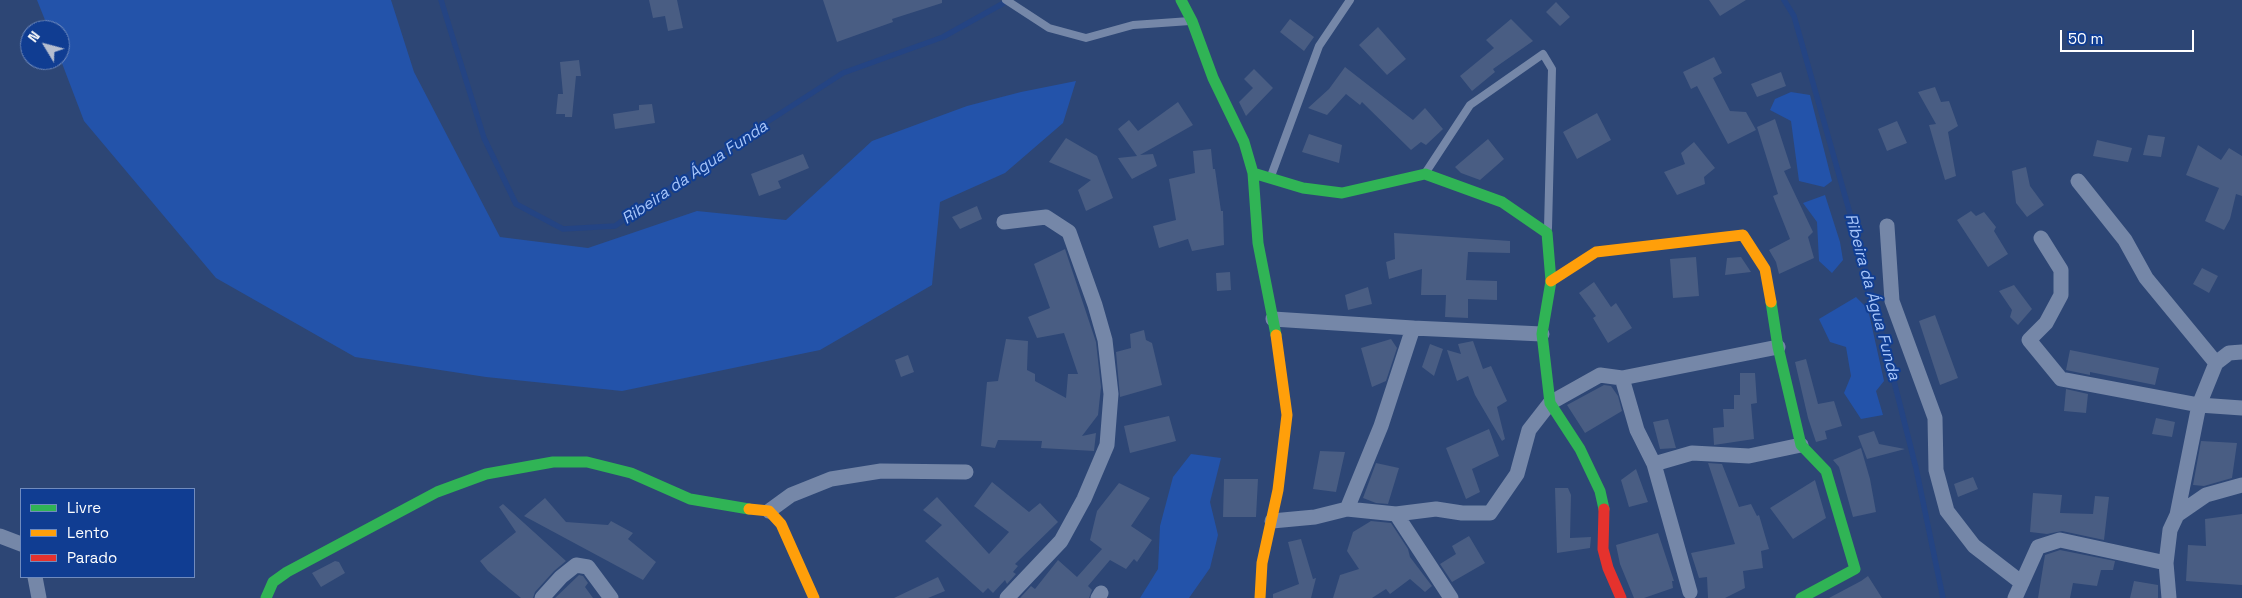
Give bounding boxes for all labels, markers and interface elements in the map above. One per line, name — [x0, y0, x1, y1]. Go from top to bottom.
north arrow — [20, 20, 70, 70]
scale bar — [2062, 20, 2196, 52]
text: N — [24, 27, 44, 46]
text: 50 m — [2068, 29, 2103, 48]
water label: Ribeira da Água Funda — [619, 117, 771, 229]
water label: Ribeira da Água Funda — [1841, 212, 1903, 382]
legend — [20, 488, 195, 578]
text: Livre — [67, 498, 101, 517]
text: Lento — [67, 523, 109, 542]
text: Parado — [67, 548, 117, 567]

